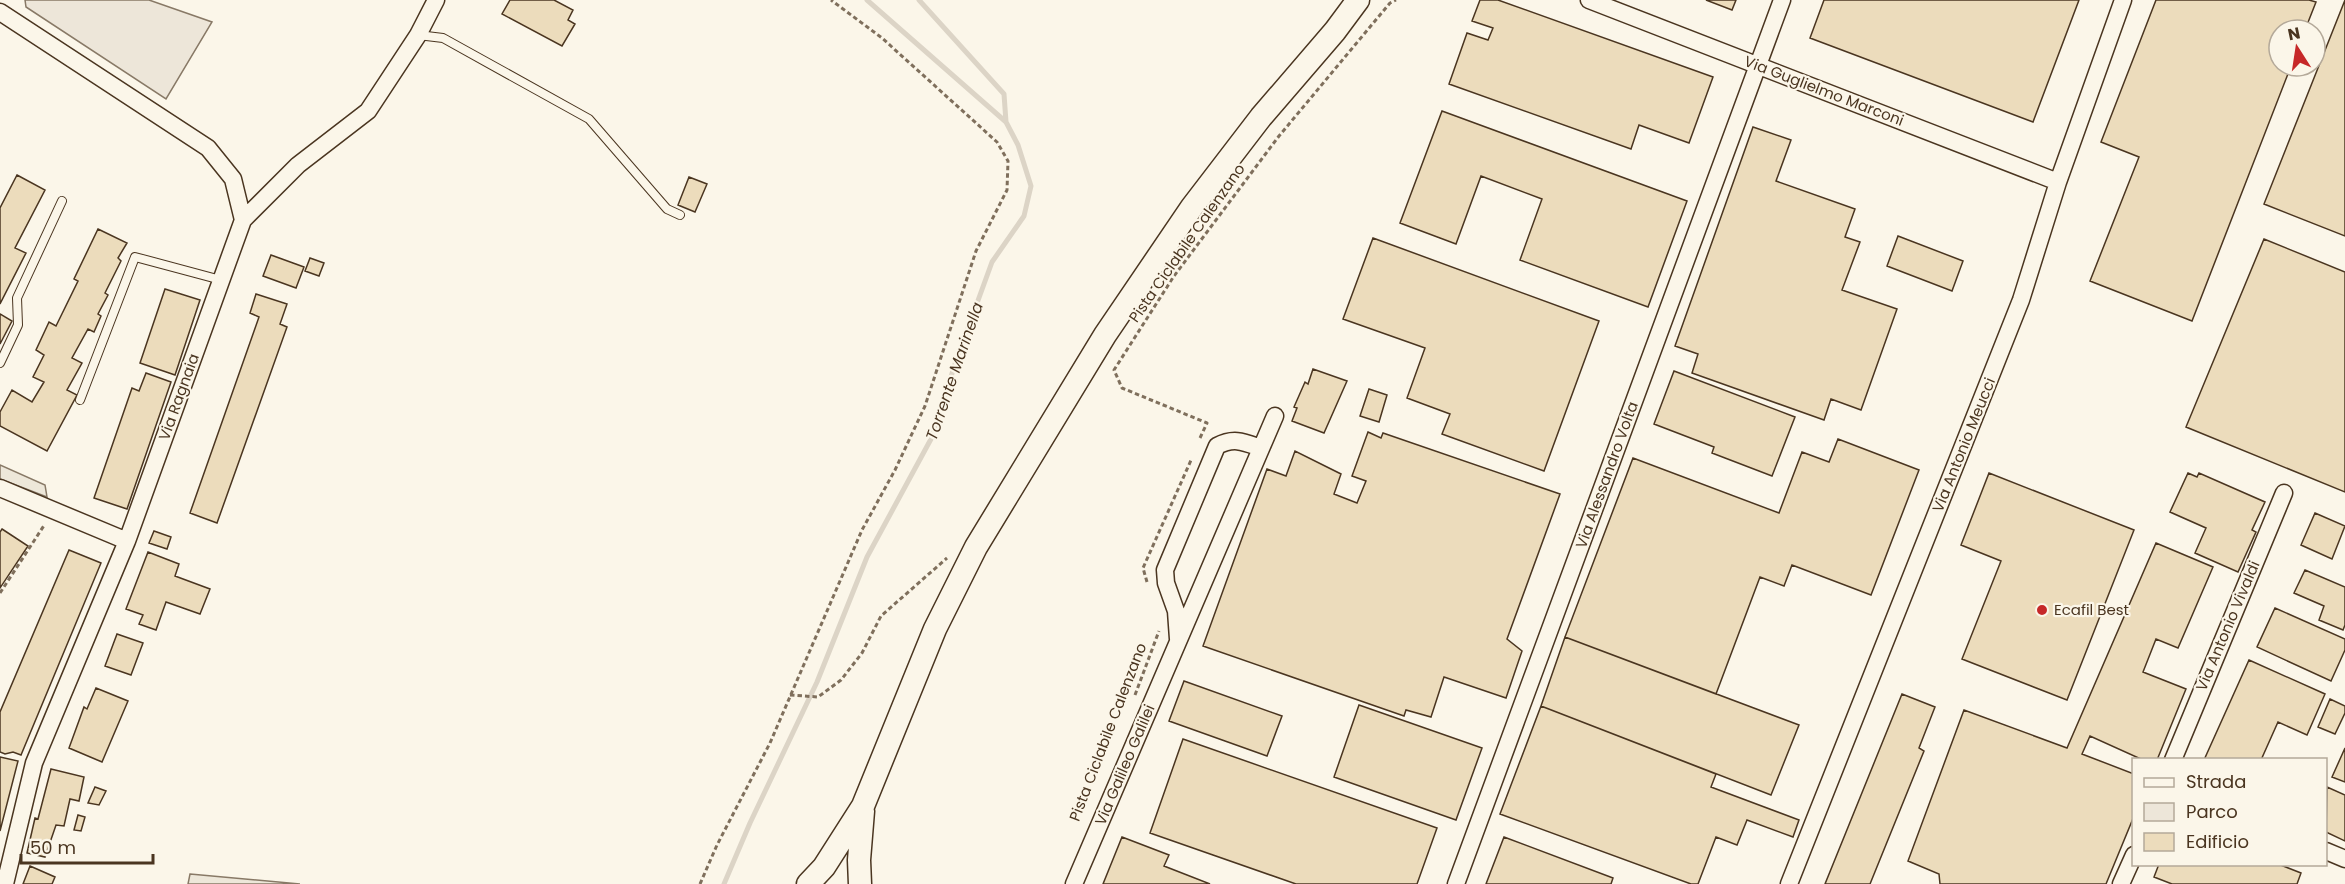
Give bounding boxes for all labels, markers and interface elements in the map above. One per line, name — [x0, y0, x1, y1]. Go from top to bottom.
north arrow — [2267, 18, 2327, 78]
text: N — [2286, 21, 2302, 46]
street label: Via Guglielmo Marconi — [1741, 50, 1907, 131]
street label: Pista Ciclabile Calenzano — [1124, 159, 1249, 326]
water label: Torrente Marinella — [920, 299, 989, 443]
street label: Via Ragnaia — [153, 351, 204, 443]
street label: Via Antonio Meucci — [1927, 374, 2000, 515]
street label: Via Alessandro Volta — [1570, 398, 1643, 551]
street label: Via Antonio Vivaldi — [2191, 557, 2264, 694]
place label: Ecafil Best — [2054, 599, 2129, 620]
marker: Ecafil Best — [2035, 603, 2049, 617]
street label: Pista Ciclabile Calenzano — [1064, 640, 1151, 824]
street label: Via Galileo Galilei — [1090, 701, 1160, 829]
legend — [2132, 758, 2327, 866]
text: Strada — [2186, 769, 2246, 794]
text: Parco — [2186, 799, 2238, 824]
scale bar — [21, 827, 153, 865]
text: Edificio — [2186, 829, 2249, 854]
text: 50 m — [30, 835, 76, 860]

